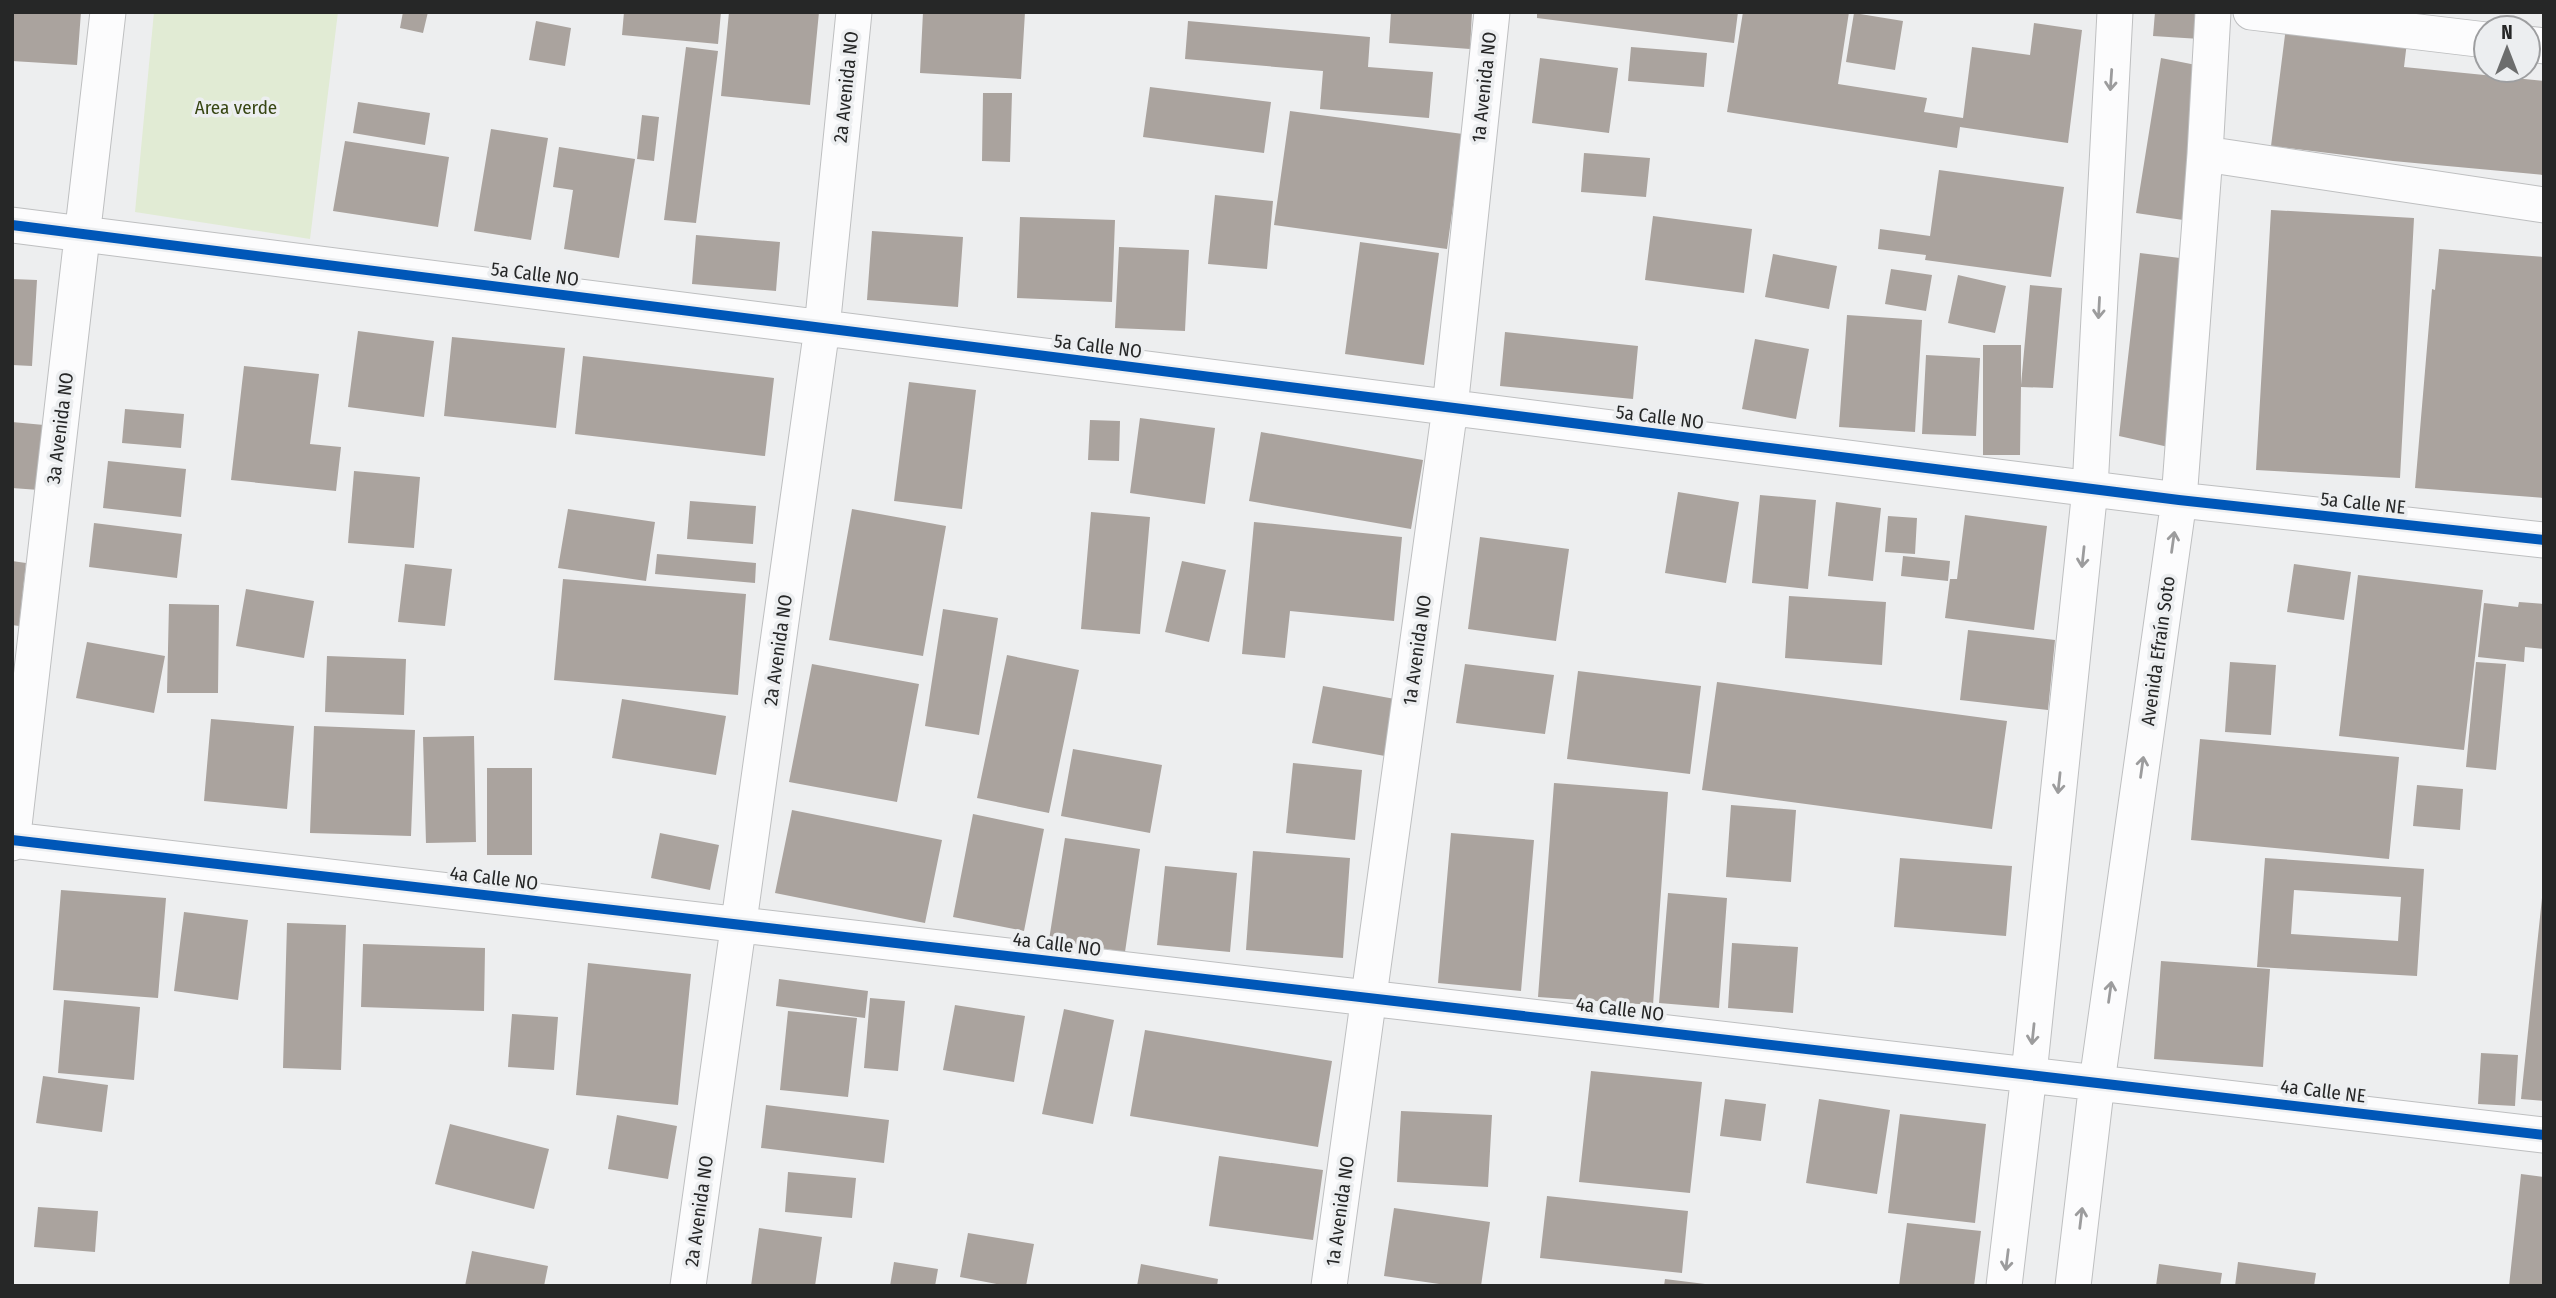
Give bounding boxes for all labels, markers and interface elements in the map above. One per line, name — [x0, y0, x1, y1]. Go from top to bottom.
north arrow — [2472, 14, 2542, 84]
text: N — [2501, 21, 2513, 44]
street label: 2a Avenida NO — [829, 30, 863, 144]
street label: 1a Avenida NO — [1467, 31, 1501, 143]
one-way arrow — [2104, 69, 2117, 91]
park label: Area verde — [195, 96, 277, 119]
street label: 5a Calle NO — [490, 257, 580, 291]
one-way arrow — [2092, 296, 2105, 318]
street label: 5a Calle NO — [1053, 329, 1143, 363]
street label: 3a Avenida NO — [42, 371, 78, 485]
street label: 5a Calle NO — [1615, 400, 1705, 434]
street label: 5a Calle NE — [2319, 487, 2407, 519]
one-way arrow — [2167, 531, 2180, 554]
one-way arrow — [2076, 545, 2089, 568]
street label: Avenida Efraín Soto — [2136, 575, 2180, 727]
street label: 2a Avenida NO — [759, 593, 797, 707]
street label: 1a Avenida NO — [1398, 593, 1436, 707]
one-way arrow — [2135, 756, 2148, 779]
one-way arrow — [2053, 771, 2066, 794]
street label: 4a Calle NO — [449, 861, 539, 895]
street label: 4a Calle NO — [1012, 927, 1102, 961]
one-way arrow — [2104, 982, 2117, 1004]
street label: 4a Calle NO — [1575, 992, 1665, 1026]
one-way arrow — [2027, 1022, 2040, 1044]
street label: 4a Calle NE — [2279, 1074, 2367, 1108]
street label: 2a Avenida NO — [680, 1154, 718, 1268]
street label: 1a Avenida NO — [1321, 1154, 1359, 1268]
one-way arrow — [2074, 1207, 2087, 1230]
one-way arrow — [2001, 1248, 2014, 1270]

